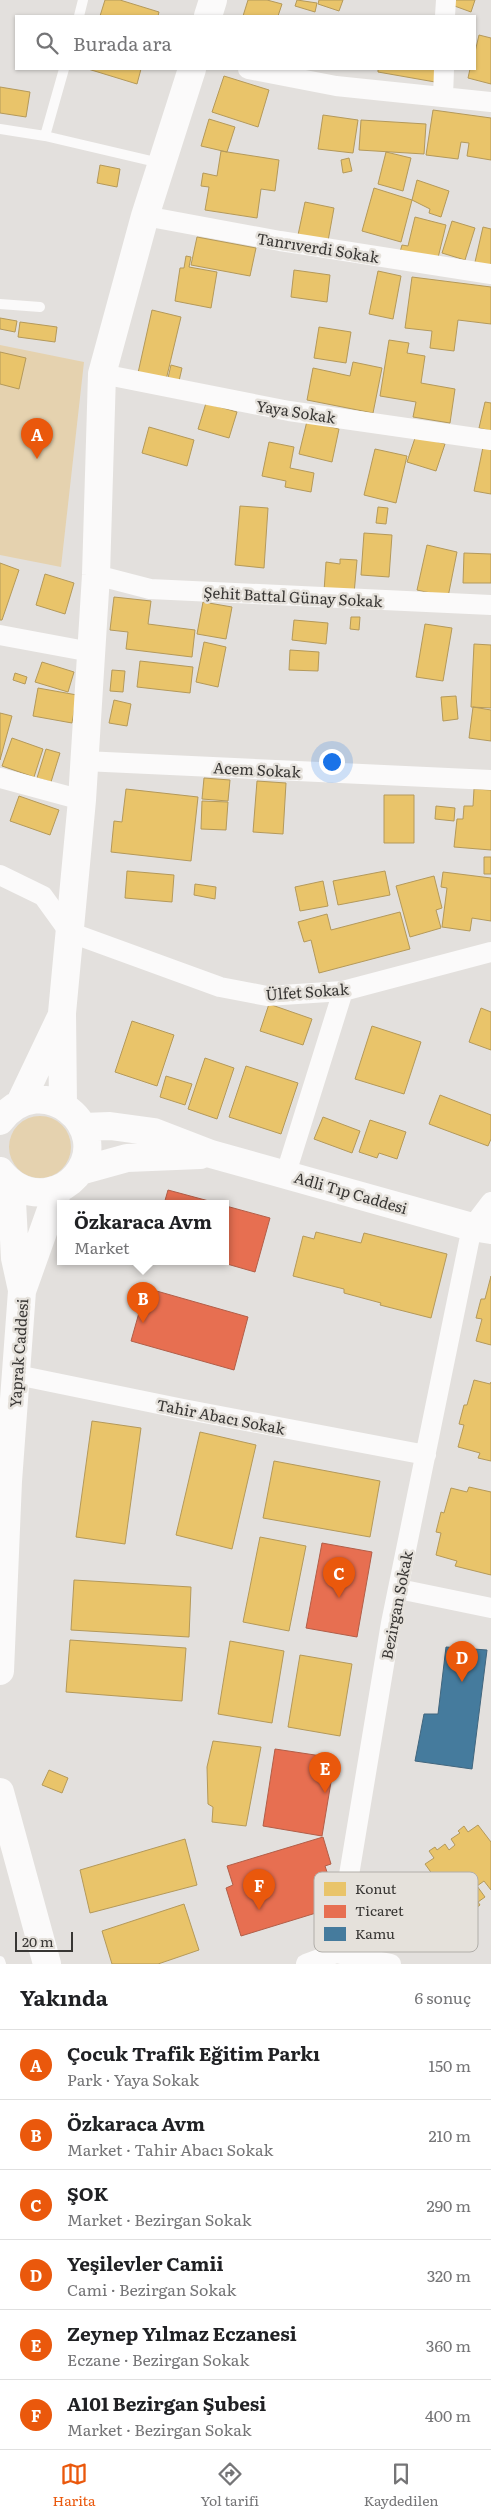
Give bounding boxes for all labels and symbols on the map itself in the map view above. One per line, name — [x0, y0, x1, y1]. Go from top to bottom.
street label: Tanrıverdi Sokak — [255, 226, 382, 268]
street label: Yaya Sokak — [255, 393, 338, 429]
pin: A — [21, 418, 53, 459]
street label: Şehit Battal Günay Sokak — [203, 580, 384, 612]
your location — [319, 749, 345, 775]
street label: Acem Sokak — [213, 755, 302, 783]
street label: Ülfet Sokak — [265, 977, 350, 1005]
street label: Adli Tıp Caddesi — [292, 1165, 410, 1219]
pin: B — [127, 1282, 159, 1323]
street label: Yaprak Caddesi — [3, 1298, 33, 1408]
street label: Tahir Abacı Sokak — [155, 1392, 288, 1440]
street label: Bezirgan Sokak — [374, 1548, 418, 1661]
pin: C — [323, 1557, 355, 1598]
pin: D — [446, 1641, 478, 1682]
pin: E — [309, 1752, 341, 1793]
pin: F — [243, 1869, 275, 1910]
legend — [314, 1872, 478, 1952]
text: Konut — [355, 1878, 397, 1898]
text: Ticaret — [355, 1900, 404, 1920]
text: Kamu — [355, 1923, 395, 1943]
scale bar — [15, 1929, 72, 1952]

